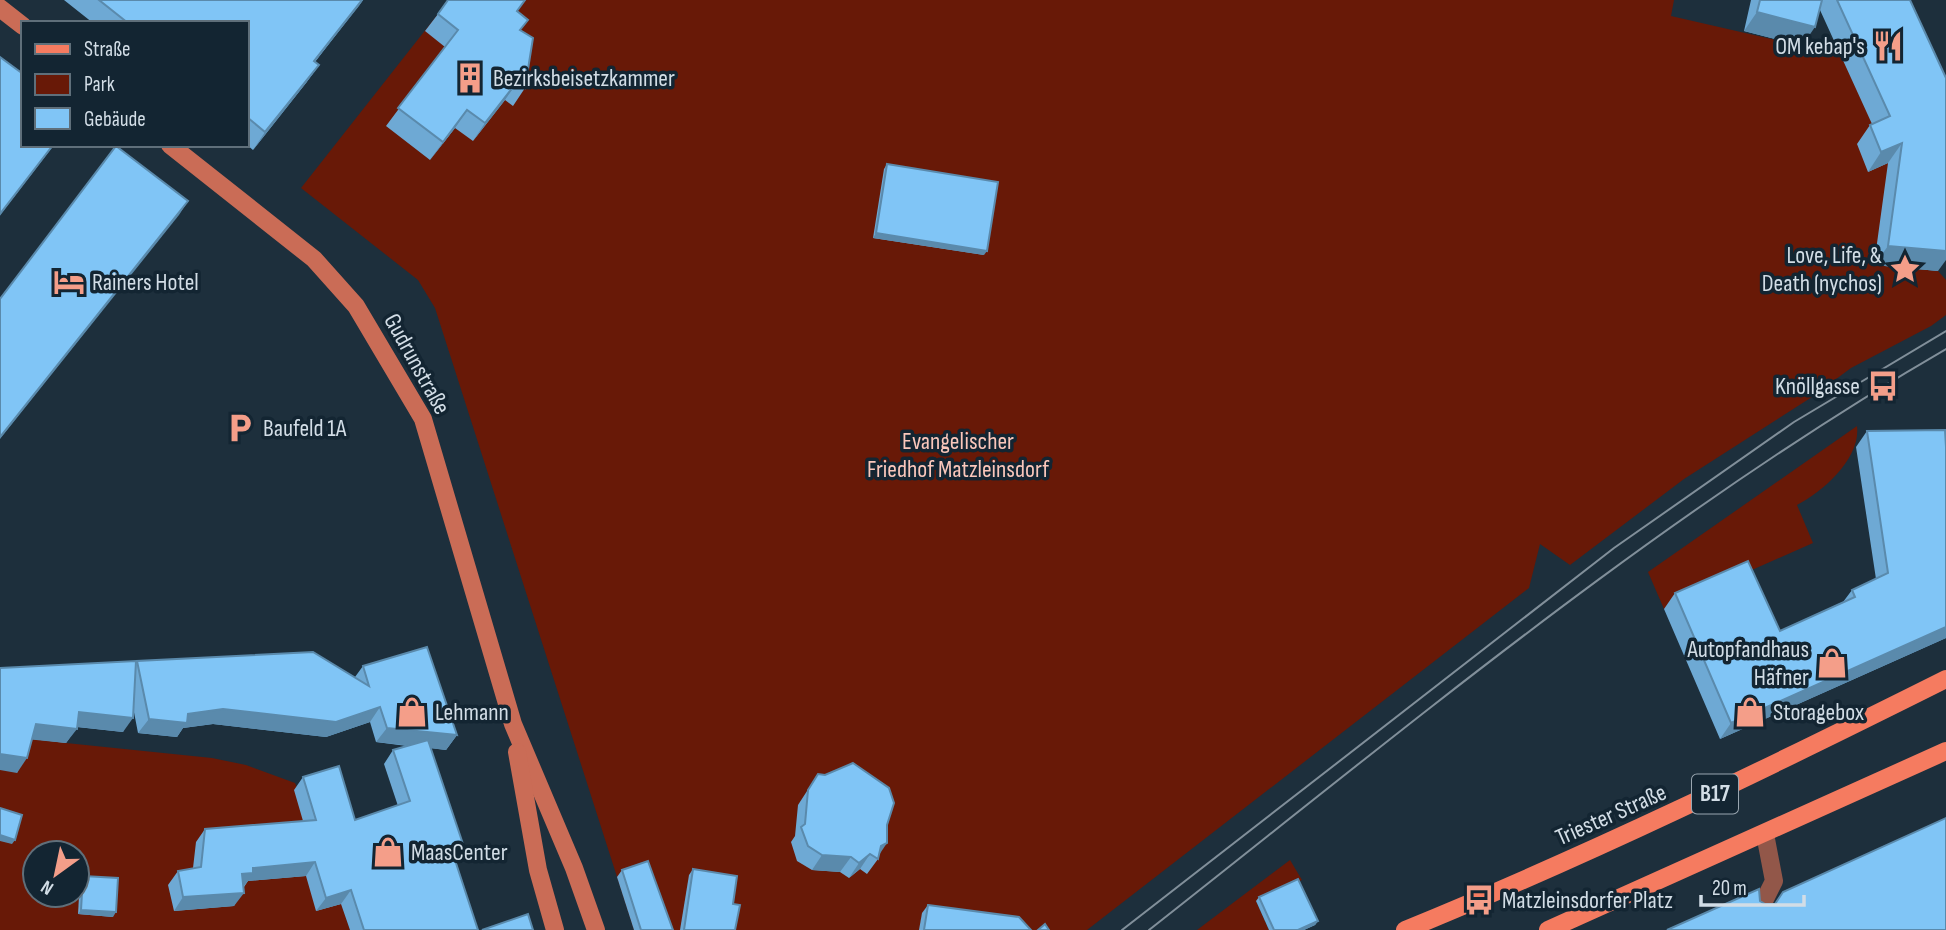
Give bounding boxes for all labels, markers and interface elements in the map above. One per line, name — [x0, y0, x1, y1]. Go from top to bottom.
legend — [21, 21, 248, 147]
restaurant icon: OM kebap's — [1871, 29, 1905, 63]
place label: OM kebap's — [1775, 32, 1865, 61]
text: Straße — [84, 37, 130, 62]
building icon: Bezirksbeisetzkammer — [453, 61, 487, 95]
place label: Bezirksbeisetzkammer — [493, 64, 675, 93]
text: Park — [84, 72, 115, 97]
text: Gebäude — [84, 107, 146, 132]
place label: Love, Life, & Death (nychos) — [1762, 241, 1882, 298]
place icon: Love, Life, & Death (nychos) — [1888, 252, 1922, 286]
hotel icon: Rainers Hotel — [52, 265, 86, 299]
place label: Rainers Hotel — [92, 268, 199, 297]
street label: Gudrunstraße — [377, 309, 457, 419]
bus stop icon: Knöllgasse — [1866, 369, 1900, 403]
place label: Knöllgasse — [1775, 372, 1860, 401]
parking icon: Baufeld 1A — [223, 411, 257, 445]
place label: Baufeld 1A — [263, 414, 347, 443]
park label: Evangelischer Friedhof Matzleinsdorf — [867, 427, 1050, 484]
place label: Autopfandhaus Häfner — [1686, 635, 1809, 692]
shop icon: Autopfandhaus Häfner — [1815, 646, 1849, 680]
shop icon: Lehmann — [395, 695, 429, 729]
shop icon: Storagebox — [1733, 695, 1767, 729]
place label: Lehmann — [435, 698, 509, 727]
place label: Storagebox — [1773, 698, 1864, 727]
road number: B17 — [1692, 774, 1738, 814]
street label: Triester Straße — [1551, 778, 1671, 852]
shop icon: MaasCenter — [371, 835, 405, 869]
place label: MaasCenter — [411, 838, 508, 867]
north arrow — [21, 839, 91, 909]
scale bar — [1701, 864, 1804, 908]
text: N — [37, 875, 58, 899]
text: 20 m — [1712, 876, 1747, 901]
bus stop icon: Matzleinsdorfer Platz — [1462, 883, 1496, 917]
place label: Matzleinsdorfer Platz — [1502, 886, 1673, 915]

